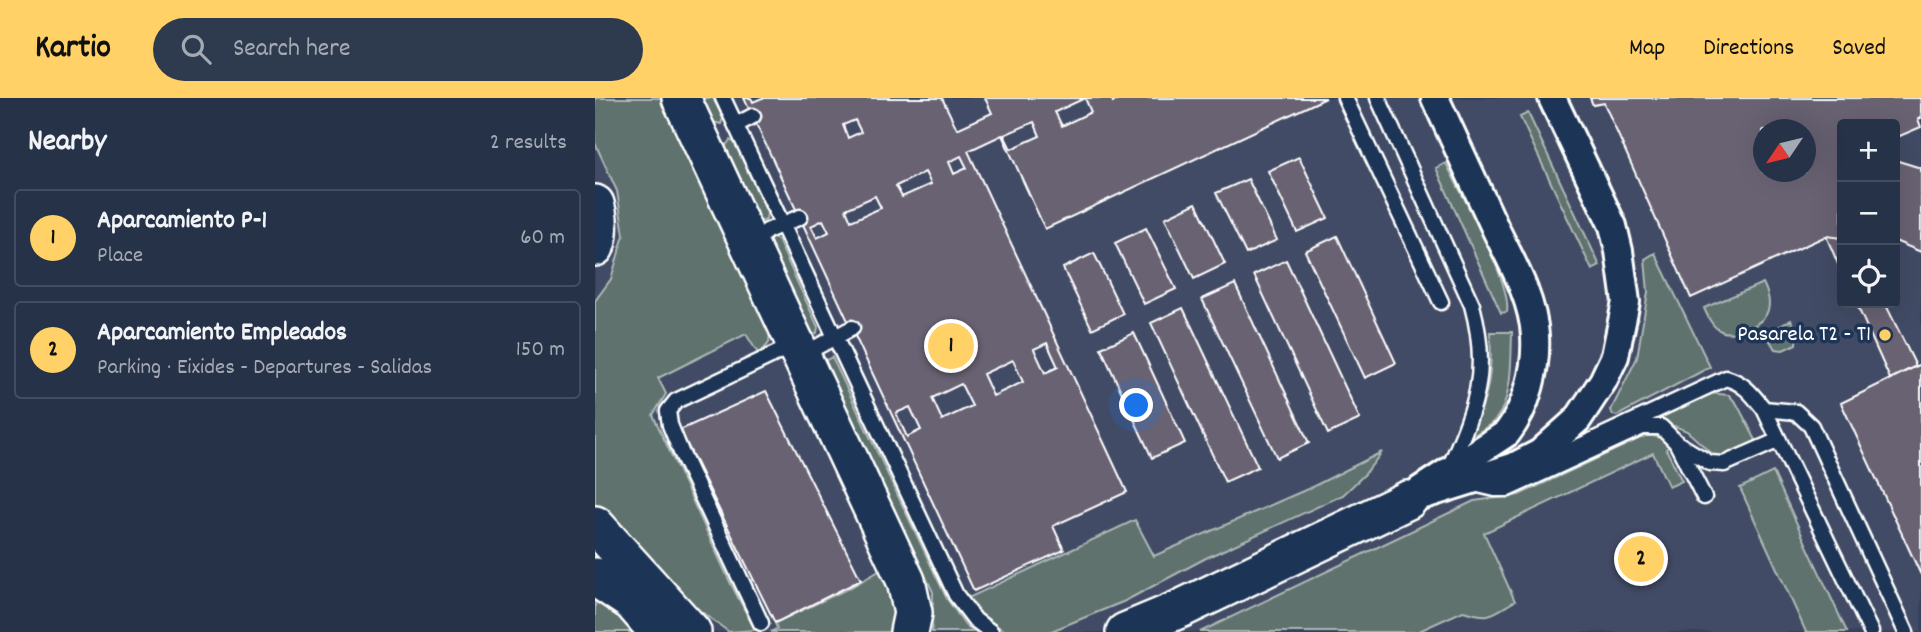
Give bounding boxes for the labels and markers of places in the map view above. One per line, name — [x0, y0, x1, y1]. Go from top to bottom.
place label: Pasarela T2 - T1 — [1737, 319, 1871, 352]
pin: 1 — [928, 320, 974, 372]
marker: Pasarela T2 - T1 — [1877, 327, 1893, 343]
pin: 2 — [1618, 533, 1664, 585]

